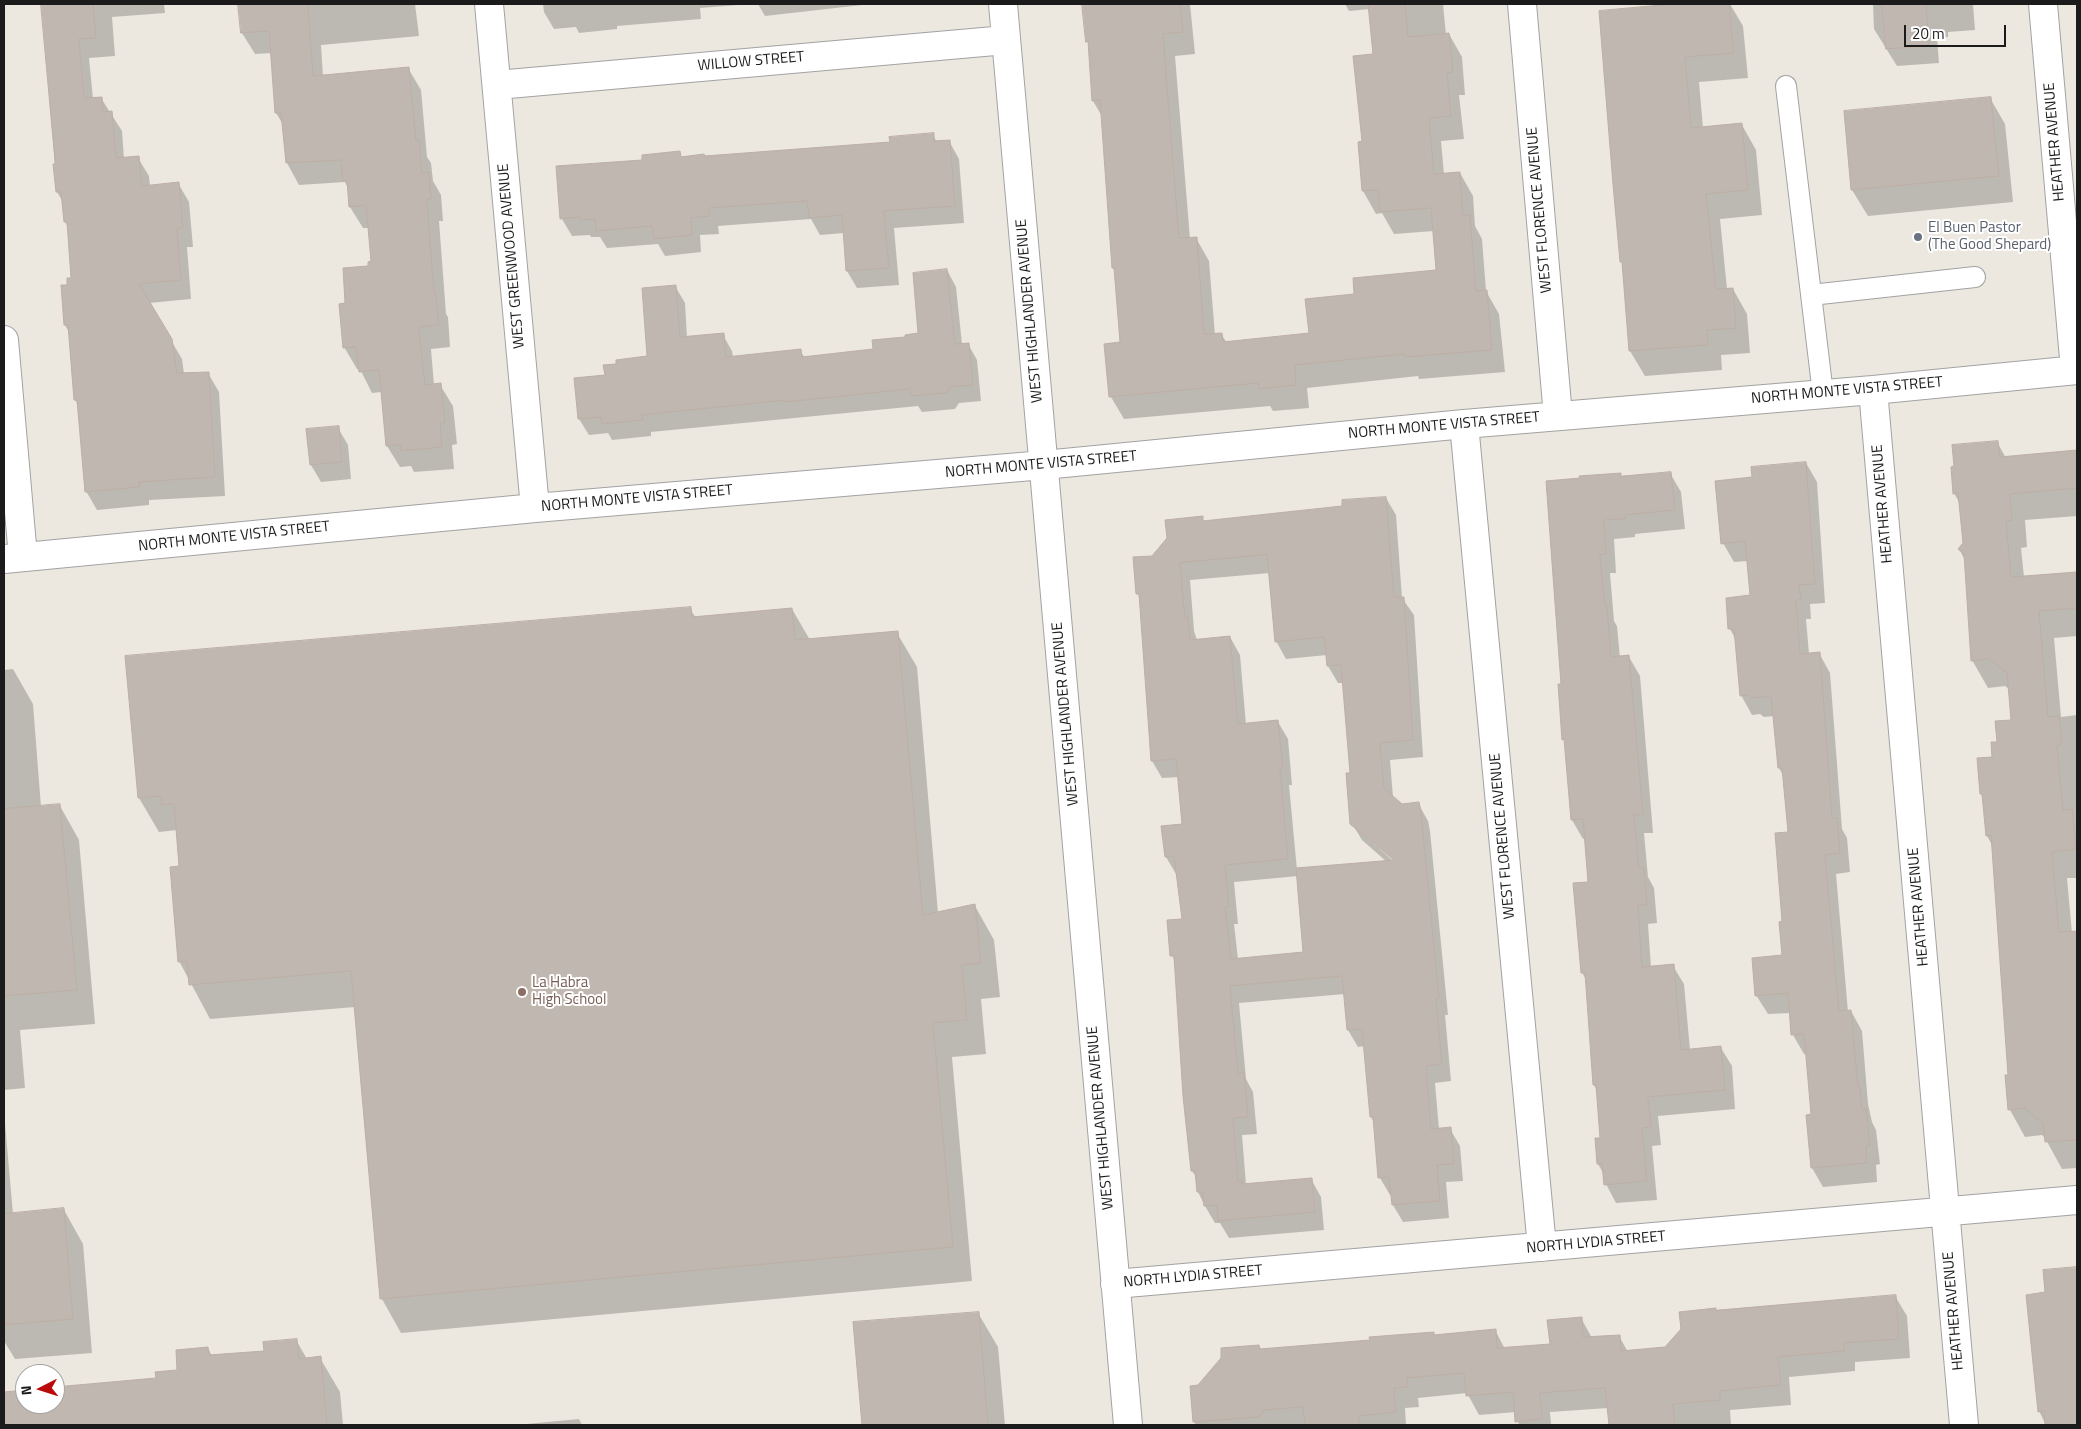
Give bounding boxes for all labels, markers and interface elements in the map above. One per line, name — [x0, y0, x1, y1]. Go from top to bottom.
scale bar — [1906, 15, 2008, 47]
text: 20 m — [1912, 22, 1945, 45]
street label: WILLOW STREET — [697, 48, 805, 76]
street label: HEATHER AVENUE — [2041, 82, 2069, 202]
street label: WEST FLORENCE AVENUE — [1524, 126, 1556, 294]
street label: WEST GREENWOOD AVENUE — [495, 163, 529, 349]
street label: WEST HIGHLANDER AVENUE — [1013, 218, 1047, 404]
place label: El Buen Pastor (The Good Shepard) — [1928, 219, 2051, 254]
marker: El Buen Pastor (The Good Shepard) — [1912, 231, 1924, 243]
street label: NORTH MONTE VISTA STREET — [1750, 374, 1944, 408]
street label: NORTH MONTE VISTA STREET — [1347, 409, 1541, 443]
street label: HEATHER AVENUE — [1869, 444, 1897, 564]
street label: NORTH MONTE VISTA STREET — [944, 448, 1138, 482]
street label: NORTH MONTE VISTA STREET — [540, 482, 734, 516]
street label: NORTH MONTE VISTA STREET — [137, 518, 331, 556]
street label: WEST HIGHLANDER AVENUE — [1049, 621, 1083, 807]
street label: WEST FLORENCE AVENUE — [1487, 752, 1519, 920]
street label: HEATHER AVENUE — [1905, 847, 1933, 967]
place label: La Habra High School — [532, 974, 607, 1009]
marker: La Habra High School — [516, 986, 528, 998]
street label: WEST HIGHLANDER AVENUE — [1084, 1025, 1118, 1211]
street label: NORTH LYDIA STREET — [1526, 1228, 1666, 1258]
street label: HEATHER AVENUE — [1940, 1251, 1968, 1371]
street label: NORTH LYDIA STREET — [1123, 1262, 1263, 1292]
north arrow — [15, 1364, 65, 1414]
text: N — [15, 1385, 36, 1396]

